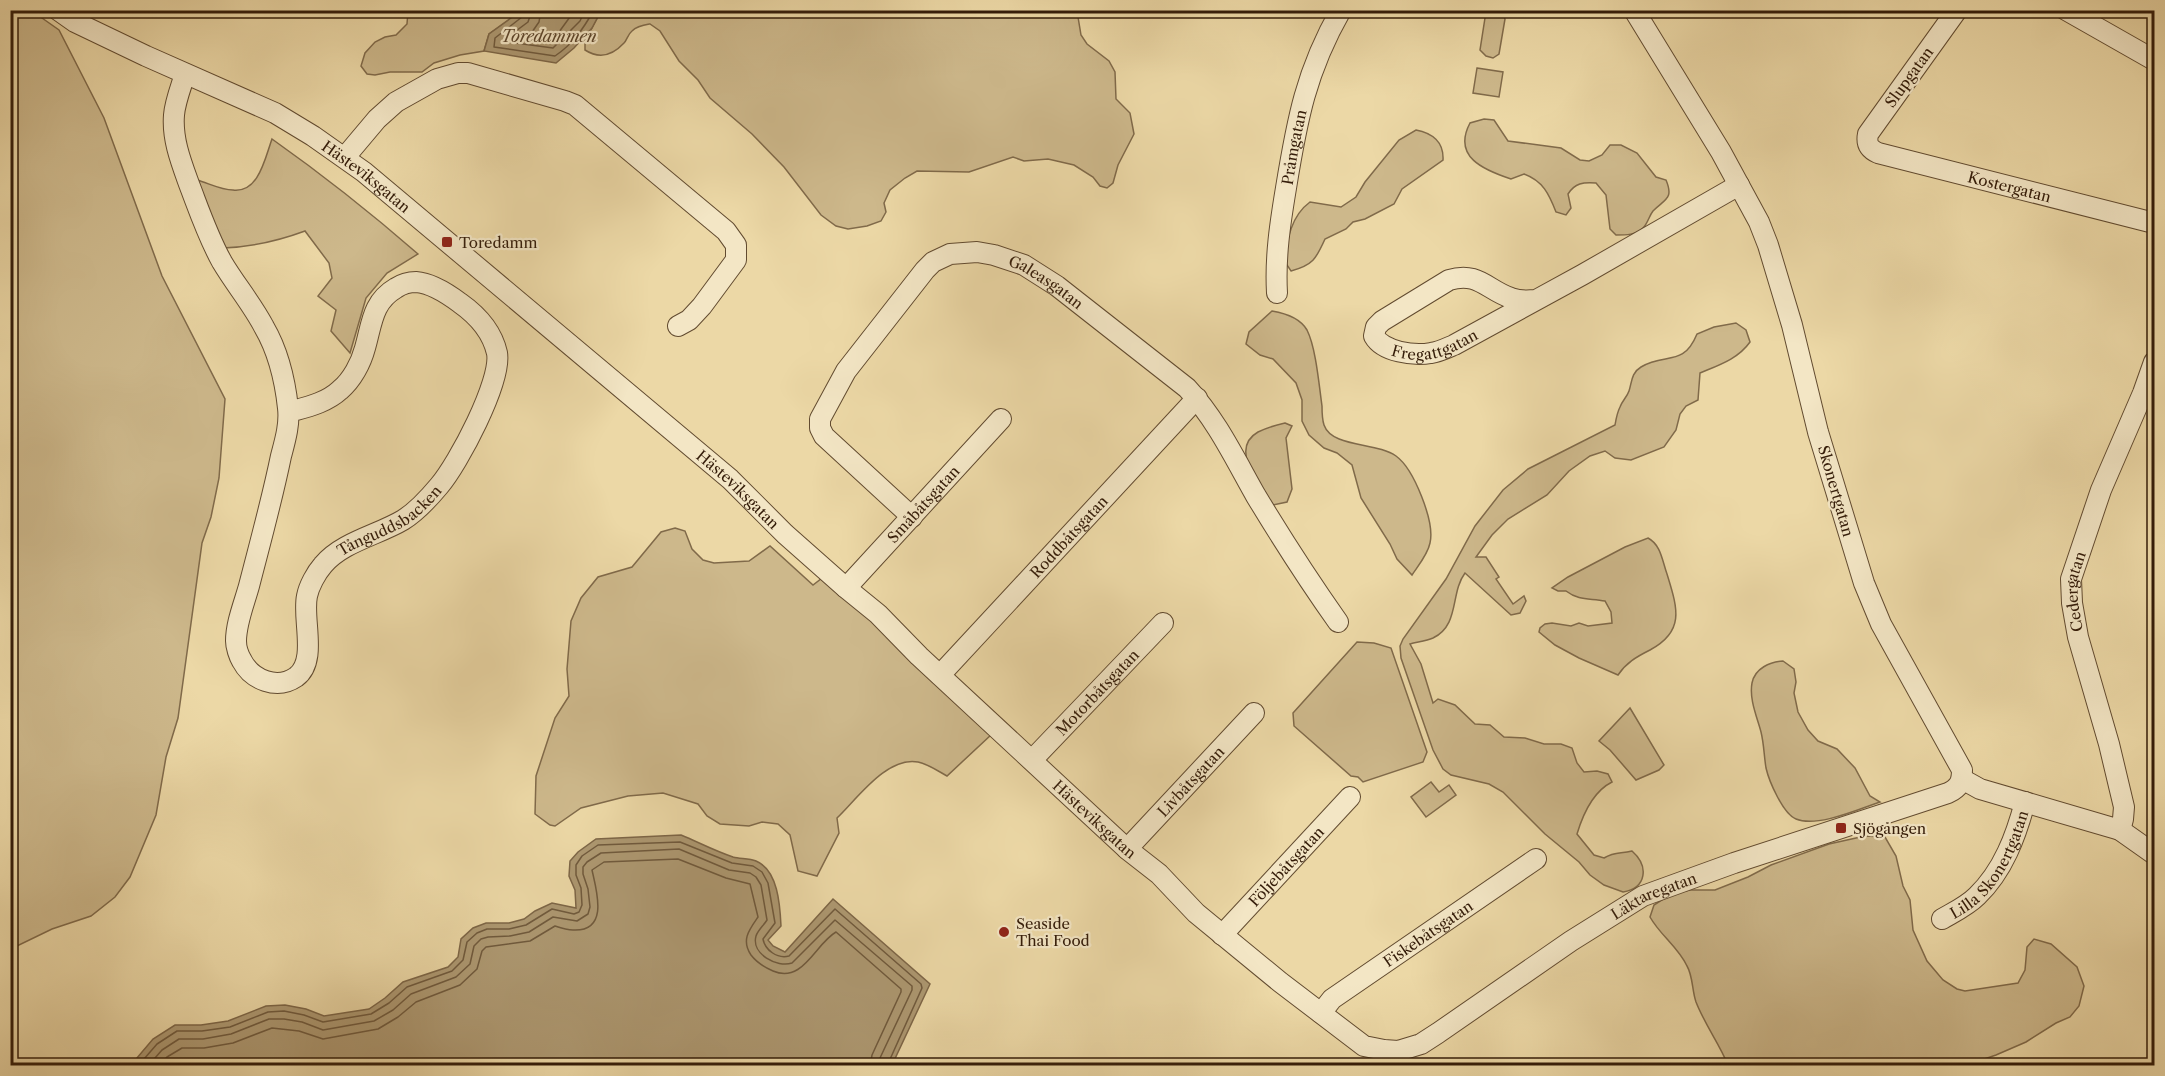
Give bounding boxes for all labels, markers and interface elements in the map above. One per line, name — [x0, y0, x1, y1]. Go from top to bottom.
water label: Toredammen — [501, 26, 597, 46]
street label: Slupgatan — [1881, 42, 1938, 111]
street label: Pråmgatan — [1277, 107, 1310, 186]
street label: Hästeviksgatan — [319, 136, 415, 217]
street label: Kostergatan — [1966, 167, 2054, 206]
place label: Toredamm — [459, 233, 538, 252]
marker: Toredamm — [440, 235, 454, 249]
street label: Galeasgatan — [1006, 251, 1088, 313]
street label: Fregattgatan — [1389, 324, 1481, 363]
street label: Skonertgatan — [1814, 443, 1858, 539]
street label: Hästeviksgatan — [693, 446, 784, 533]
street label: Småbåtsgatan — [883, 461, 964, 547]
street label: Tånguddsbacken — [333, 481, 446, 560]
street label: Roddbåtsgatan — [1026, 491, 1112, 582]
street label: Cedergatan — [2061, 548, 2089, 633]
street label: Motorbåtsgatan — [1051, 645, 1143, 739]
street label: Livbåtsgatan — [1153, 741, 1228, 820]
street label: Hästeviksgatan — [1049, 776, 1141, 863]
street label: Lilla Skonertgatan — [1946, 808, 2032, 922]
place label: Sjögången — [1853, 819, 1927, 838]
marker: Sjögången — [1834, 821, 1848, 835]
street label: Följebåtsgatan — [1244, 822, 1328, 910]
street label: Läktaregatan — [1607, 868, 1700, 923]
street label: Fiskebåtsgatan — [1379, 895, 1477, 971]
place label: Seaside Thai Food — [1016, 914, 1090, 950]
marker: Seaside Thai Food — [997, 925, 1011, 939]

